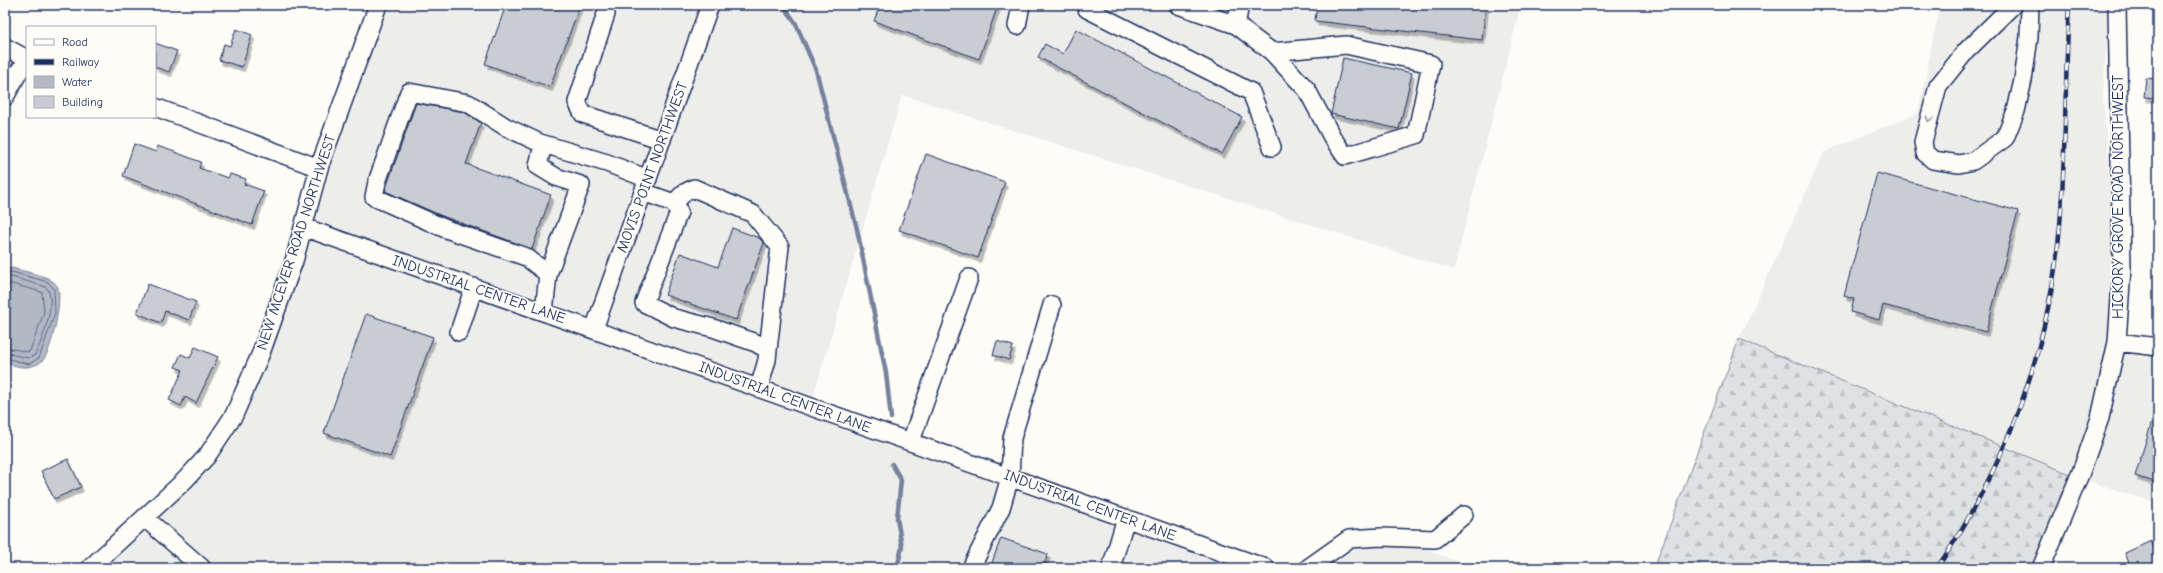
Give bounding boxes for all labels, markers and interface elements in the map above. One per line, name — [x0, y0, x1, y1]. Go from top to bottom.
legend — [26, 26, 156, 118]
text: Road — [62, 35, 88, 49]
text: Railway — [62, 55, 100, 69]
text: Water — [62, 75, 92, 89]
street label: HICKORY GROVE ROAD NORTHWEST — [2109, 75, 2127, 319]
street label: MOVIS POINT NORTHWEST — [613, 79, 691, 255]
text: Building — [62, 95, 103, 109]
one-way arrow — [1926, 116, 1934, 123]
street label: NEW MCEVER ROAD NORTHWEST — [253, 132, 339, 352]
street label: INDUSTRIAL CENTER LANE — [390, 251, 568, 327]
street label: INDUSTRIAL CENTER LANE — [697, 357, 873, 437]
street label: INDUSTRIAL CENTER LANE — [1002, 465, 1178, 545]

